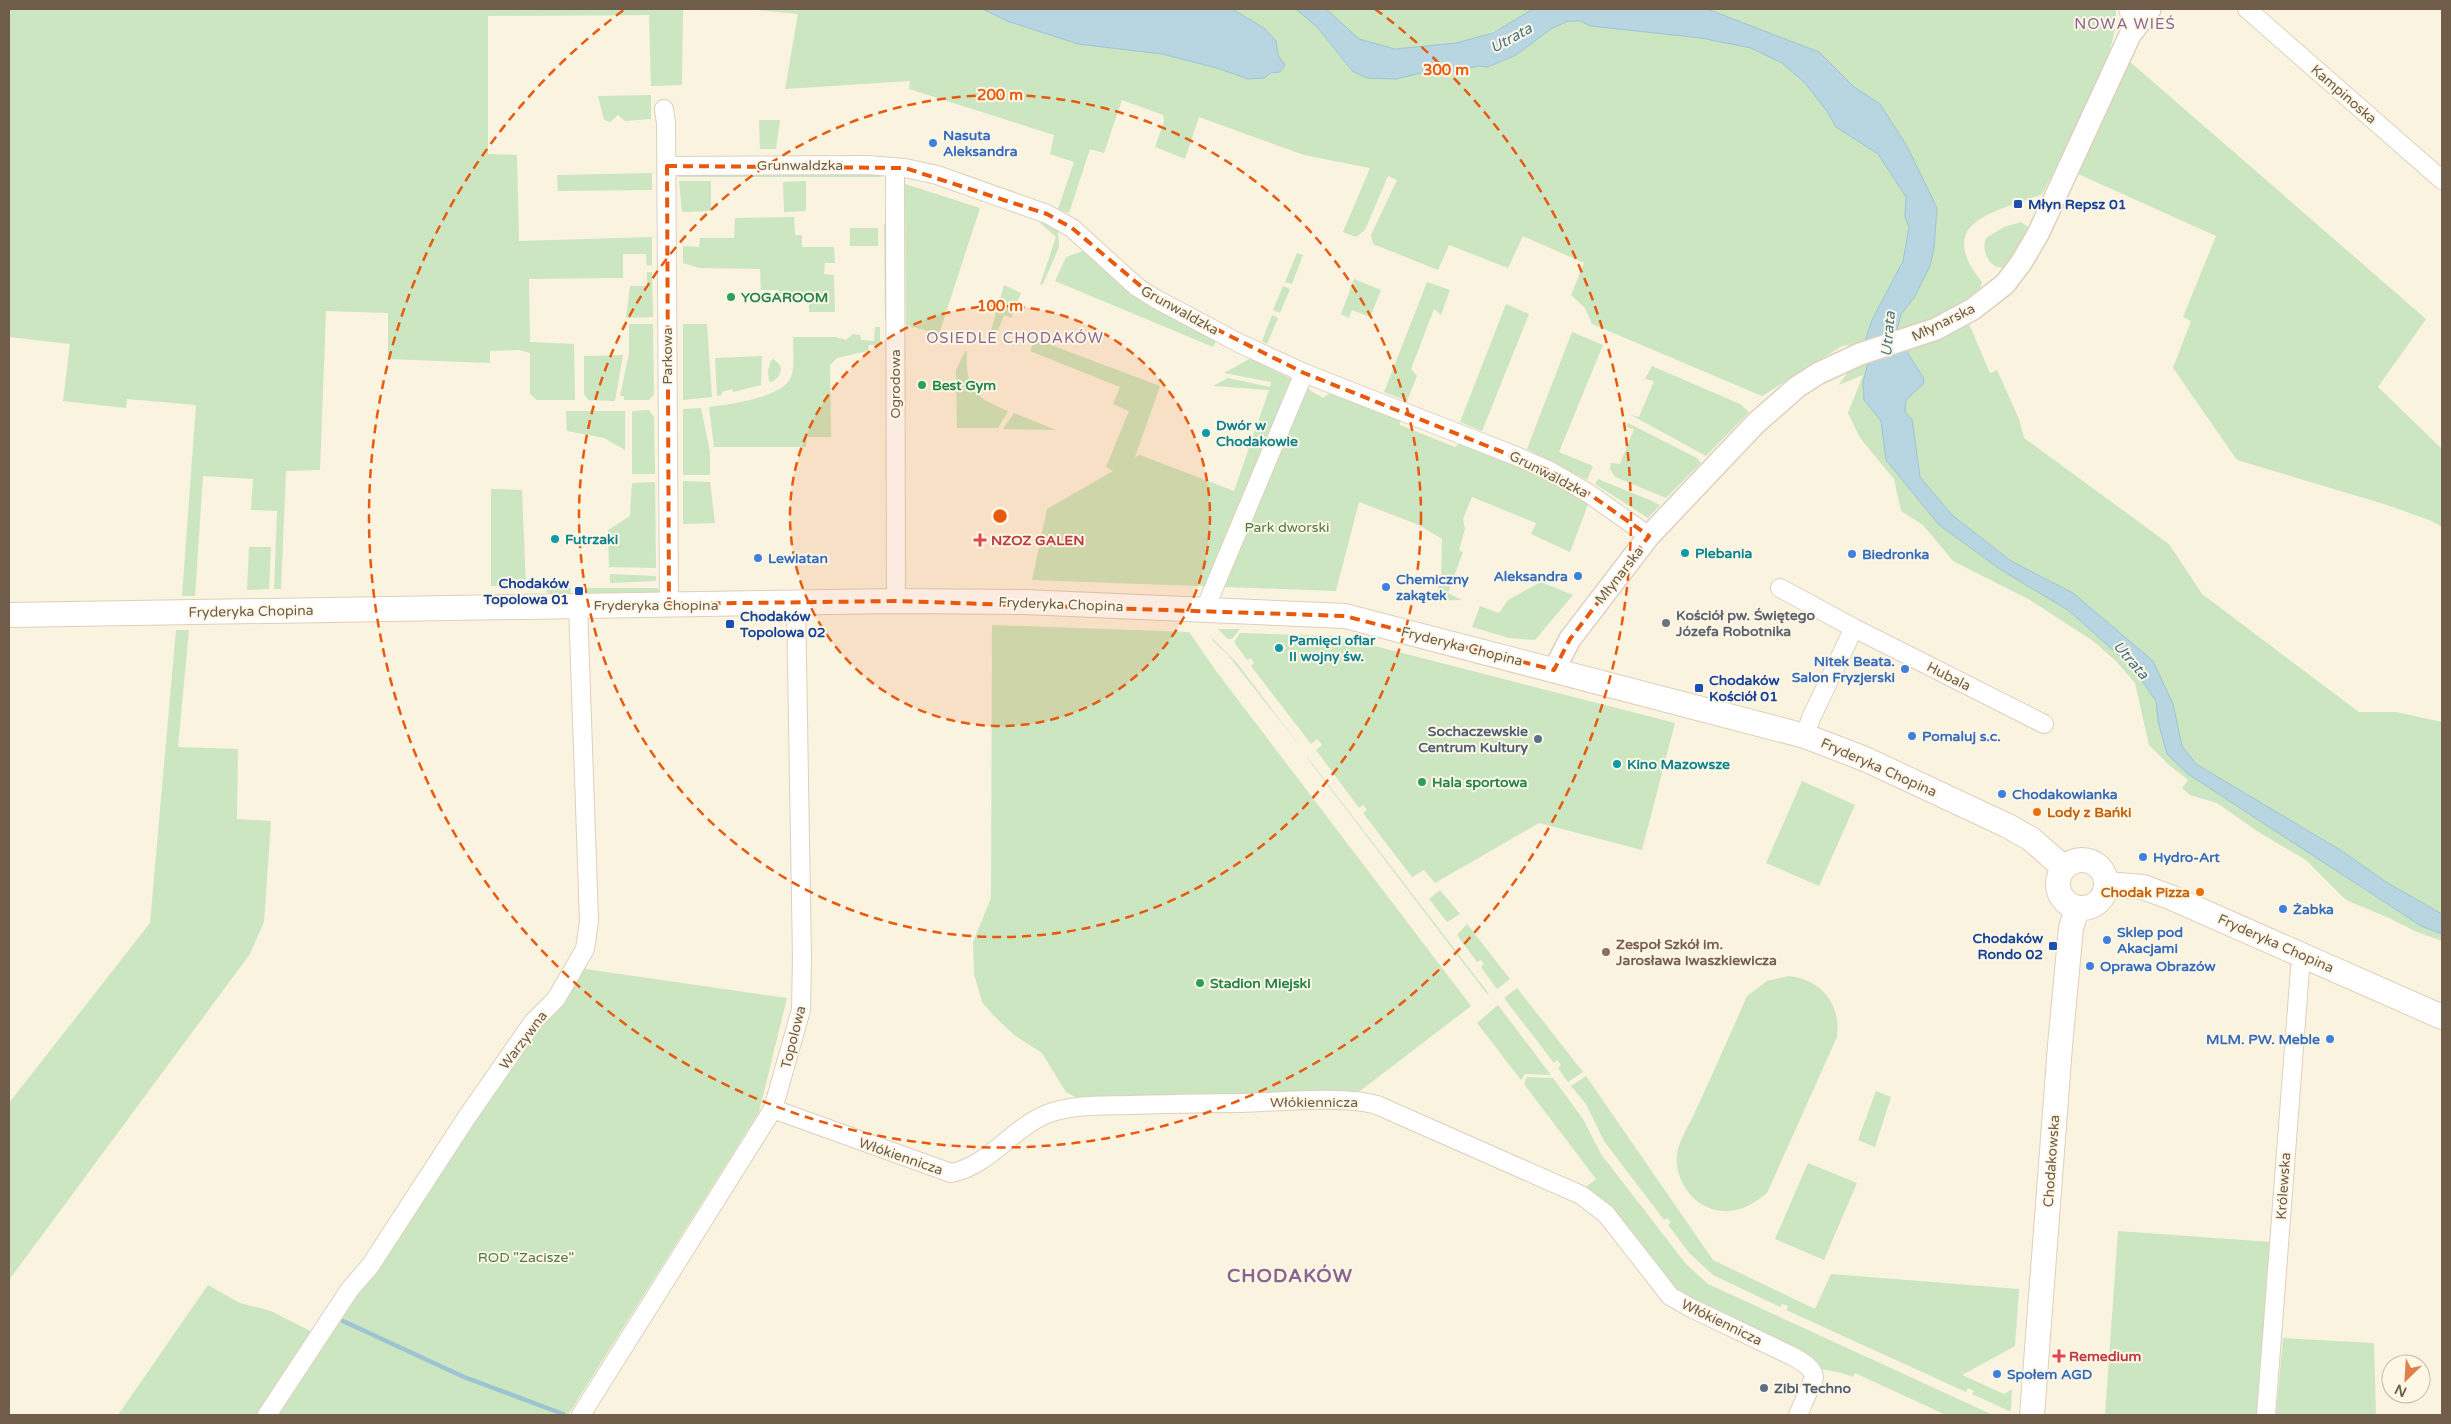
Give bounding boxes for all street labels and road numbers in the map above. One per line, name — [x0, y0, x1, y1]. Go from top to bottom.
street label: Kampinoska — [2307, 61, 2380, 128]
street label: Grunwaldzka — [757, 157, 843, 174]
street label: Grunwaldzka — [1138, 282, 1222, 339]
street label: Młynarska — [1909, 300, 1978, 345]
street label: Parkowa — [659, 327, 676, 385]
street label: Ogrodowa — [887, 349, 904, 419]
street label: Grunwaldzka — [1506, 447, 1591, 502]
street label: Młynarska — [1592, 543, 1647, 608]
street label: Fryderyka Chopina — [998, 594, 1124, 615]
street label: Fryderyka Chopina — [593, 597, 719, 614]
street label: Fryderyka Chopina — [188, 602, 314, 621]
street label: Fryderyka Chopina — [1399, 623, 1525, 670]
street label: Hubala — [1924, 658, 1974, 695]
street label: Fryderyka Chopina — [1818, 734, 1939, 801]
street label: Fryderyka Chopina — [2215, 910, 2336, 977]
street label: Topolowa — [777, 1004, 810, 1070]
street label: Warzywna — [496, 1008, 551, 1073]
street label: Włókiennicza — [1270, 1094, 1358, 1111]
street label: Chodakowska — [2040, 1114, 2063, 1208]
street label: Włókiennicza — [856, 1134, 945, 1179]
street label: Królewska — [2273, 1152, 2294, 1220]
street label: Włókiennicza — [1678, 1295, 1765, 1349]

